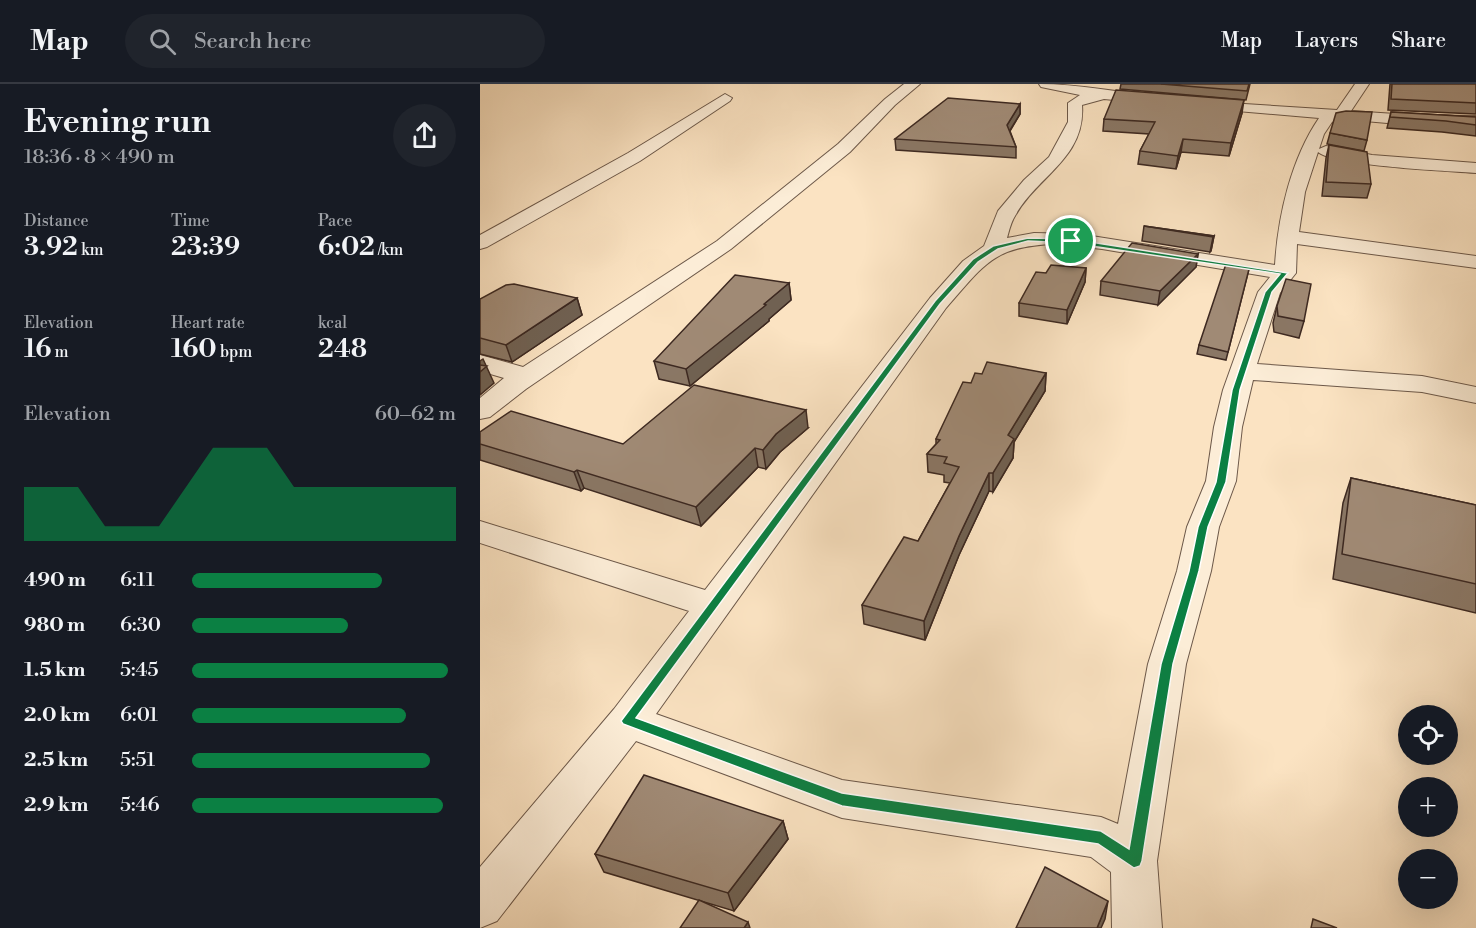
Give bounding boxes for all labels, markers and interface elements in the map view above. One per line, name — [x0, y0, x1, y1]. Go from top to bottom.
search box — [125, 14, 545, 68]
text: Map — [30, 24, 89, 59]
icon: search — [146, 25, 179, 58]
text: Search here — [194, 28, 311, 55]
text: Map — [1221, 28, 1262, 54]
text: Layers — [1295, 28, 1358, 54]
text: Share — [1391, 28, 1446, 54]
text: Evening run — [24, 102, 211, 143]
button: share — [393, 104, 456, 167]
text: 18:36 · 8 × 490 m — [24, 145, 175, 170]
text: Distance — [24, 211, 89, 231]
text: Time — [171, 211, 210, 231]
text: Pace — [318, 211, 352, 231]
pin — [1045, 215, 1096, 266]
icon: arrive — [1054, 224, 1087, 257]
text: 3.92 — [24, 231, 78, 263]
text: 23:39 — [171, 231, 240, 263]
text: 6:02 — [318, 231, 375, 263]
text: km — [78, 240, 104, 260]
text: /km — [375, 240, 403, 260]
text: Elevation — [24, 313, 93, 333]
text: Heart rate — [171, 313, 245, 333]
text: kcal — [318, 313, 347, 333]
text: 16 — [24, 333, 51, 365]
text: 160 — [171, 333, 217, 365]
text: 248 — [318, 333, 367, 365]
text: m — [51, 342, 69, 362]
text: bpm — [217, 342, 252, 362]
text: Elevation — [24, 402, 111, 427]
text: 60–62 m — [375, 402, 456, 427]
text: 490 m — [24, 568, 86, 593]
text: 6:11 — [120, 568, 155, 593]
text: 980 m — [24, 613, 85, 638]
text: 6:30 — [120, 613, 161, 638]
text: 1.5 km — [24, 658, 85, 683]
text: 5:45 — [120, 658, 158, 683]
text: 2.0 km — [24, 703, 90, 728]
text: 6:01 — [120, 703, 158, 728]
map controls — [1398, 705, 1458, 909]
button: locate — [1398, 705, 1458, 765]
text: 2.5 km — [24, 748, 88, 773]
text: 5:51 — [120, 748, 155, 773]
button: + — [1398, 777, 1458, 837]
text: 2.9 km — [24, 793, 88, 818]
text: 5:46 — [120, 793, 160, 818]
button: − — [1398, 849, 1458, 909]

